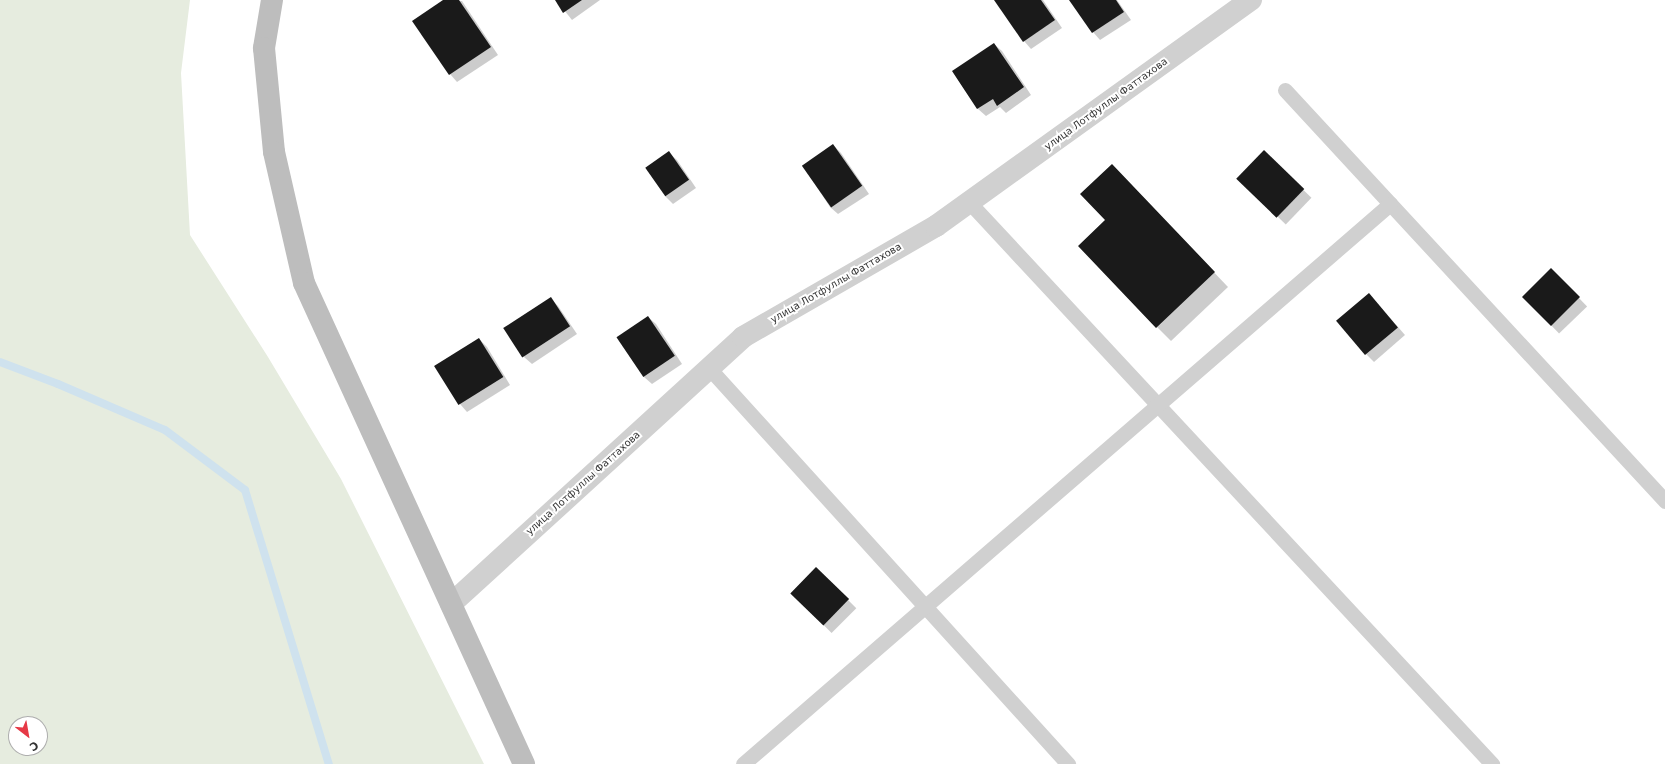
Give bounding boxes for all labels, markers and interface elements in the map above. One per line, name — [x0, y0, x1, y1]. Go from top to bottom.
street label: улица Лотфуллы Фаттахова — [1042, 55, 1170, 153]
street label: улица Лотфуллы Фаттахова — [768, 240, 904, 326]
street label: улица Лотфуллы Фаттахова — [524, 429, 642, 537]
north arrow — [8, 716, 48, 756]
text: С — [27, 738, 41, 754]

